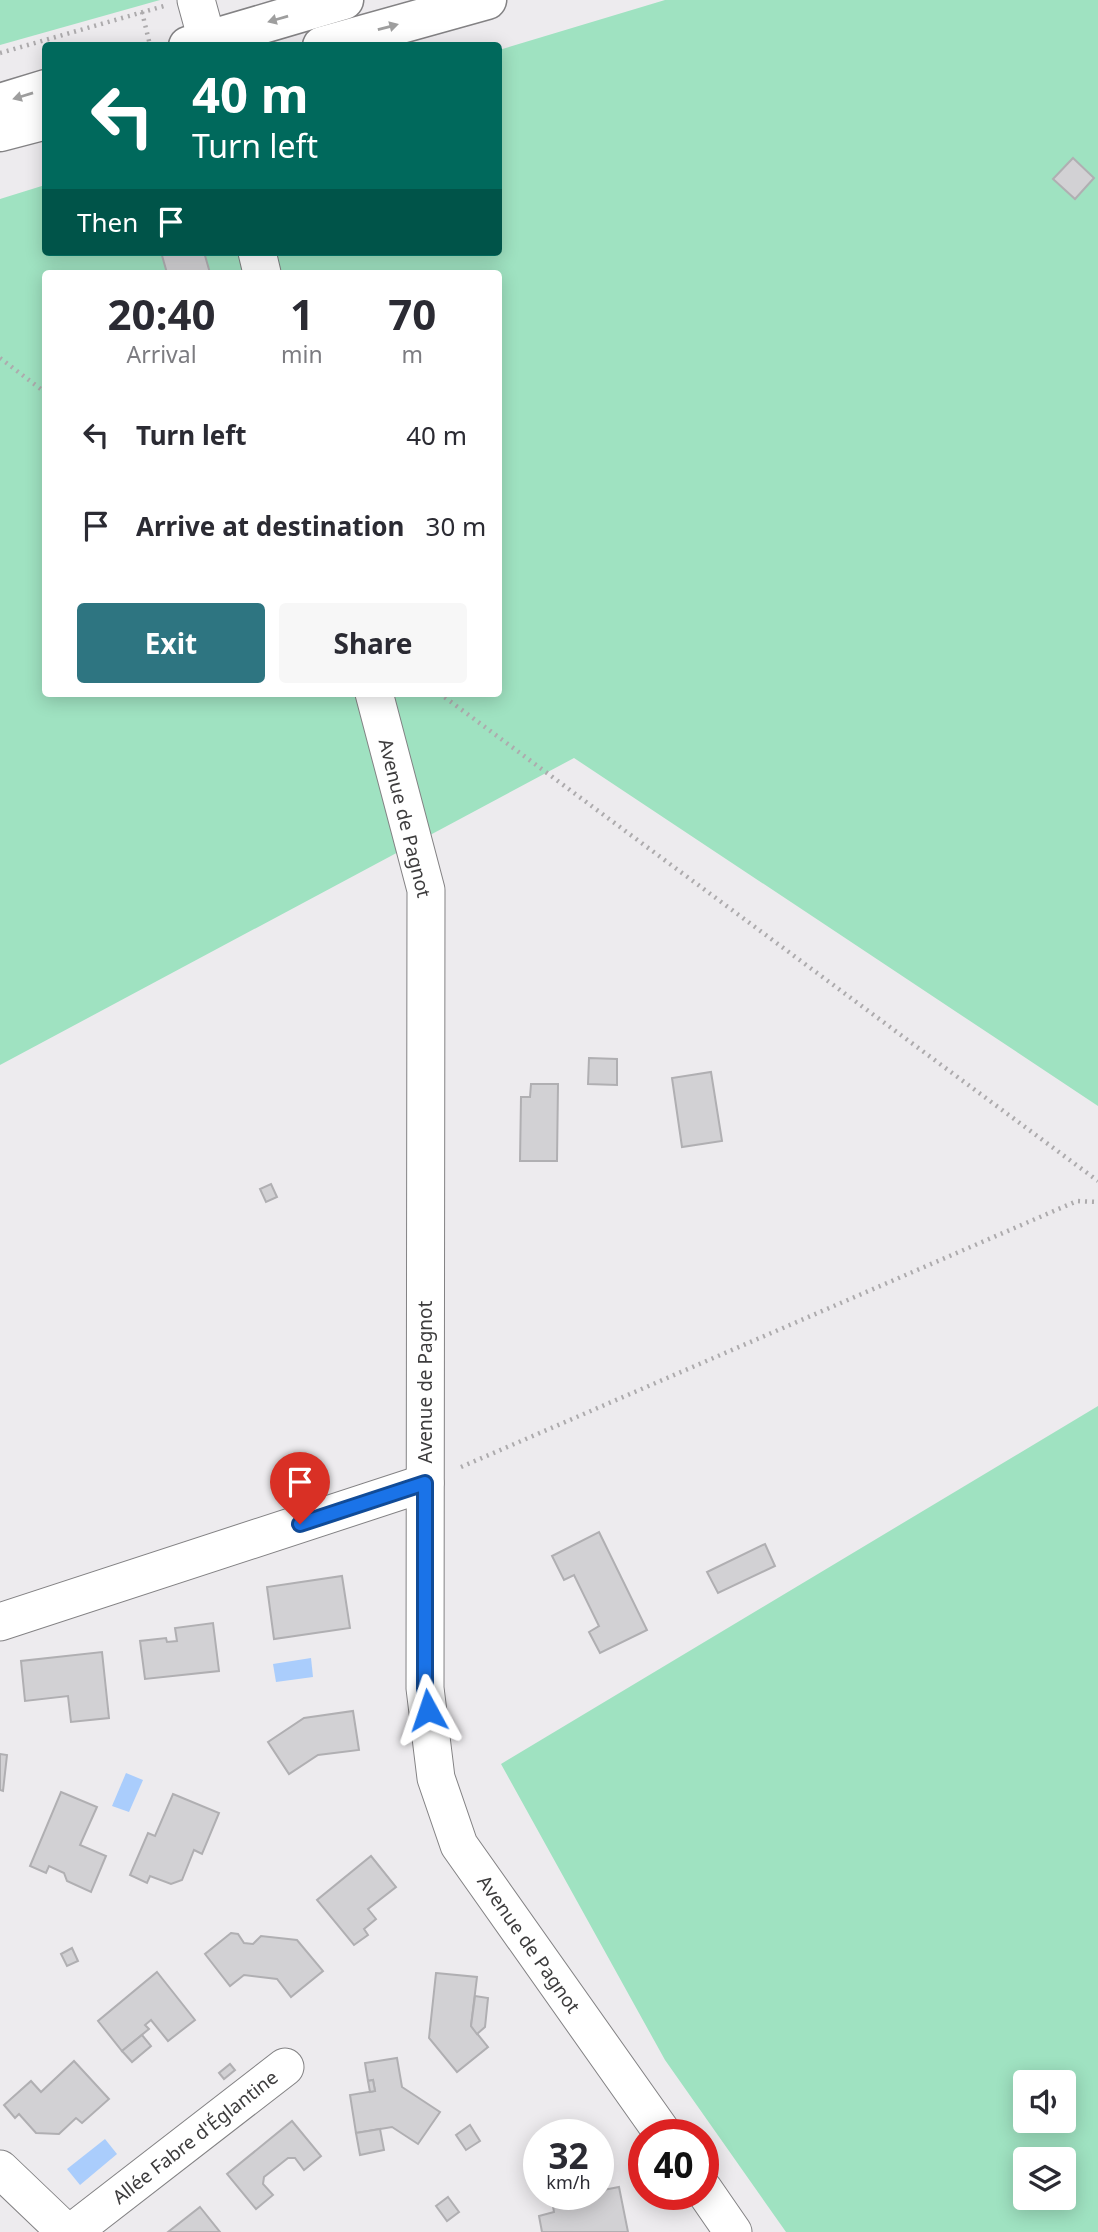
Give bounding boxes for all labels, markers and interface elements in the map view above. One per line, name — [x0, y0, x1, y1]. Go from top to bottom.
one-way arrow — [267, 15, 288, 25]
one-way arrow — [378, 22, 399, 32]
text: 40 m — [192, 61, 309, 127]
icon: left — [77, 70, 168, 161]
one-way arrow — [12, 91, 33, 101]
text: Turn left — [192, 124, 318, 167]
icon: arrive — [152, 203, 190, 241]
text: Then — [77, 204, 138, 240]
text: 20:40 — [108, 285, 216, 342]
text: 1 — [290, 285, 314, 342]
text: 70 — [388, 285, 436, 342]
text: Arrival — [126, 338, 197, 370]
text: min — [281, 338, 323, 370]
text: m — [402, 338, 423, 370]
icon: left — [77, 416, 115, 454]
text: Turn left — [136, 417, 247, 453]
text: 40 m — [406, 417, 467, 453]
icon: arrive — [77, 507, 115, 545]
text: Arrive at destination — [136, 508, 405, 544]
text: 30 m — [426, 508, 486, 544]
button: Exit — [77, 603, 265, 683]
button: Share — [279, 603, 467, 683]
street label: Avenue de Pagnot — [373, 736, 437, 900]
street label: Avenue de Pagnot — [412, 1300, 438, 1463]
pin — [270, 1452, 330, 1524]
icon: arrive — [281, 1463, 319, 1501]
position arrow — [391, 1673, 465, 1747]
street label: Avenue de Pagnot — [472, 1870, 586, 2018]
street label: Allée Fabre d'Églantine — [107, 2064, 283, 2210]
map controls — [1013, 2070, 1076, 2210]
button: sound — [1013, 2070, 1076, 2133]
speed limit sign: 40 — [628, 2119, 719, 2210]
text: 32 — [548, 2132, 589, 2179]
button: layers — [1013, 2147, 1076, 2210]
text: km/h — [546, 2170, 591, 2194]

